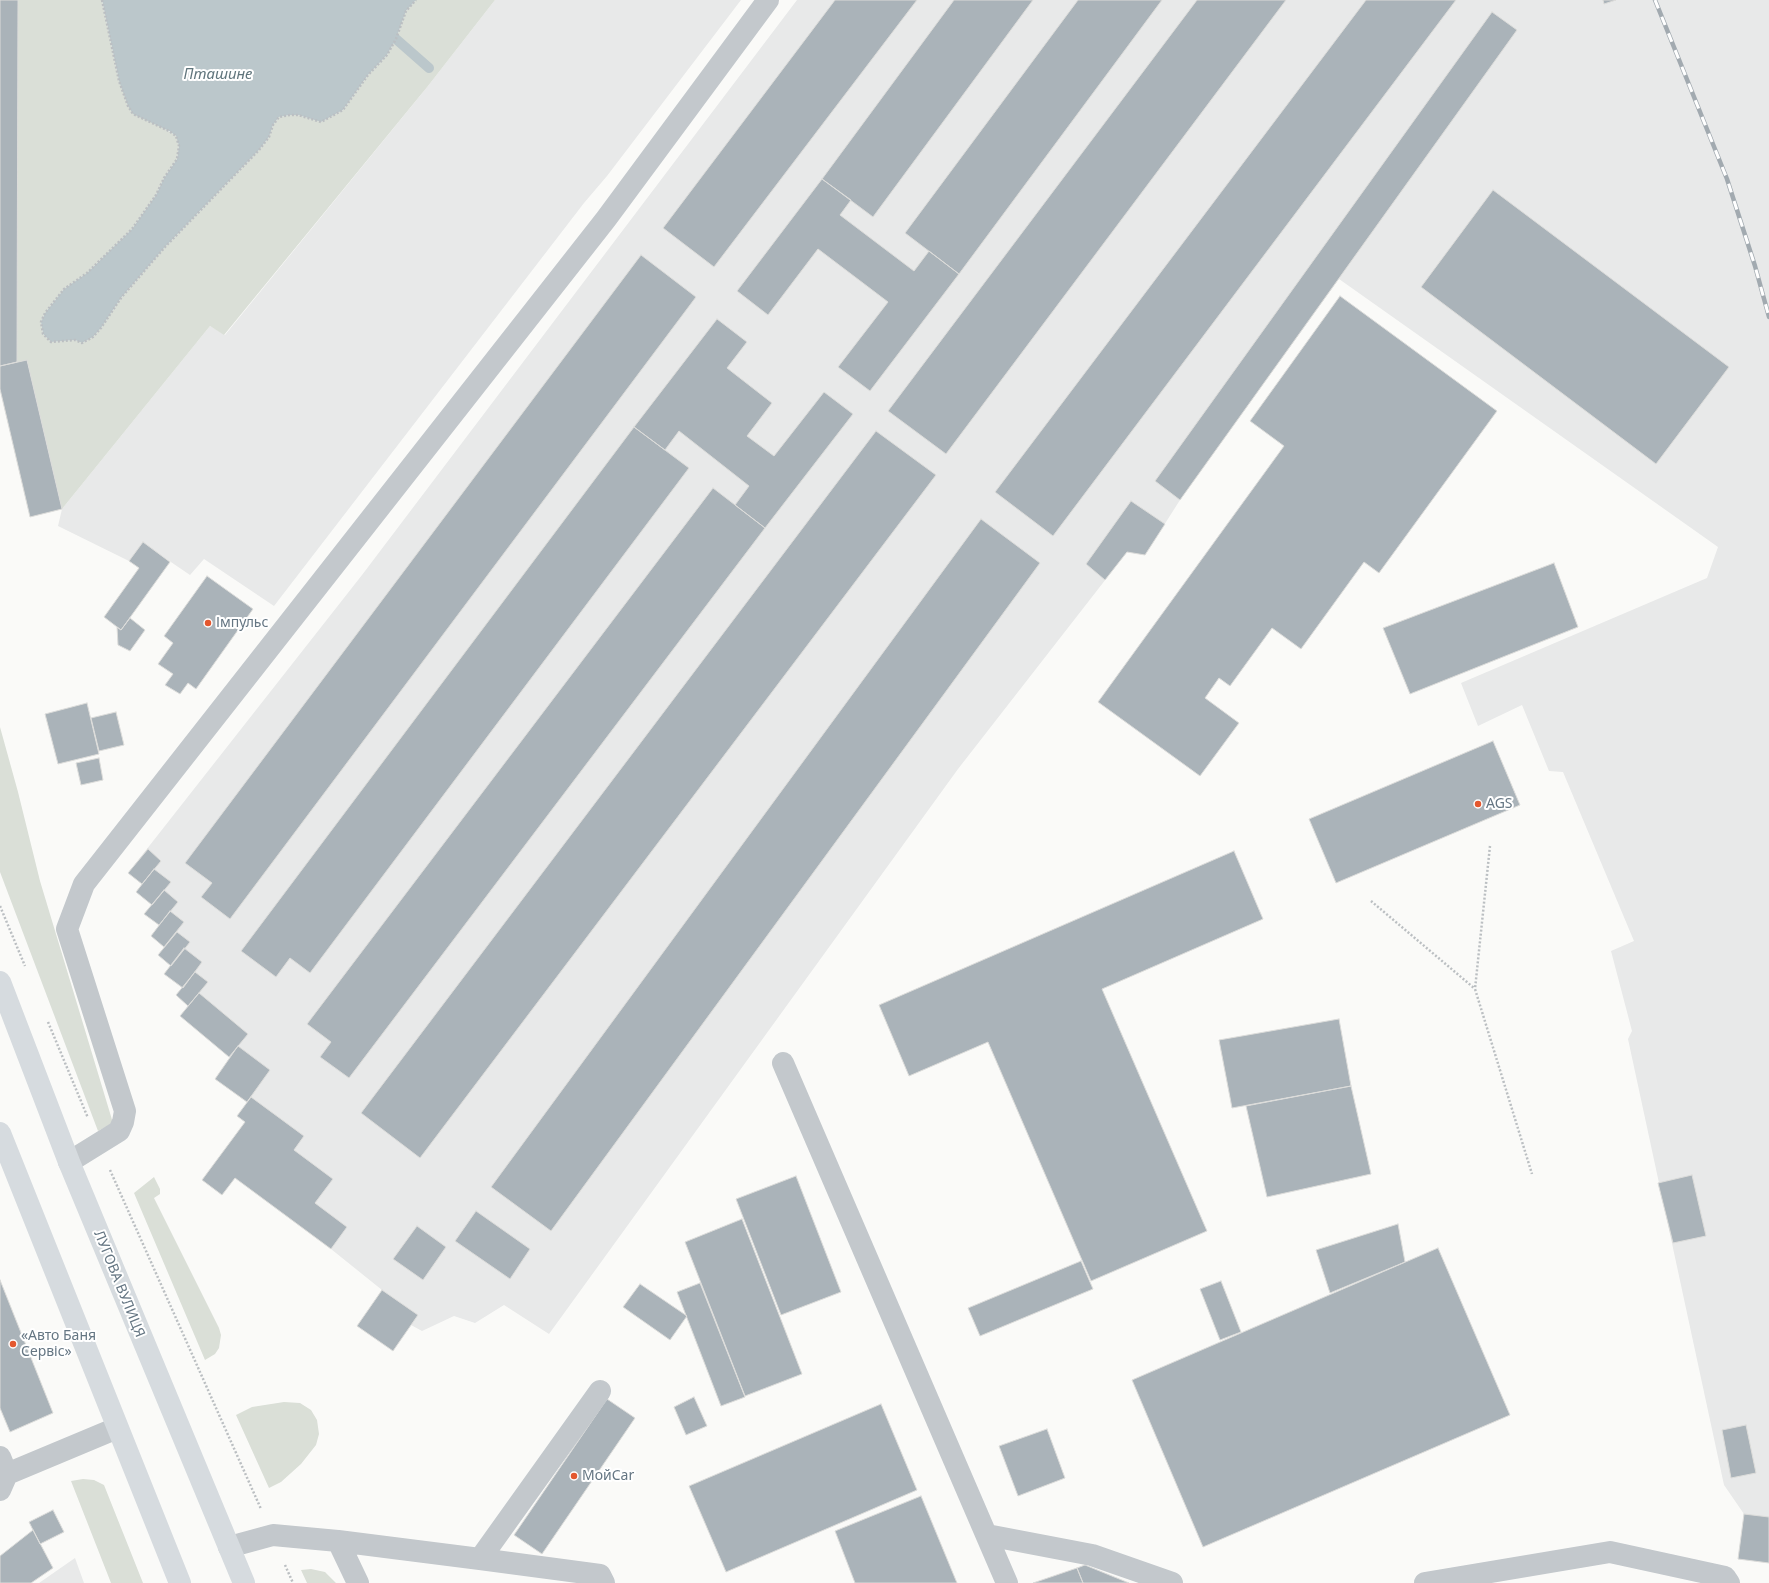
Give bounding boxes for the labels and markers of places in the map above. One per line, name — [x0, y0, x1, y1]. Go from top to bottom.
place label: Імпульс — [216, 615, 268, 631]
marker: Імпульс — [203, 618, 213, 628]
place label: AGS — [1486, 796, 1513, 812]
marker: AGS — [1473, 799, 1483, 809]
place label: «Авто Баня Сервіс» — [21, 1328, 96, 1360]
marker: «Авто Баня Сервіс» — [8, 1339, 18, 1349]
place label: МойCar — [582, 1468, 634, 1484]
marker: МойCar — [569, 1471, 579, 1481]

